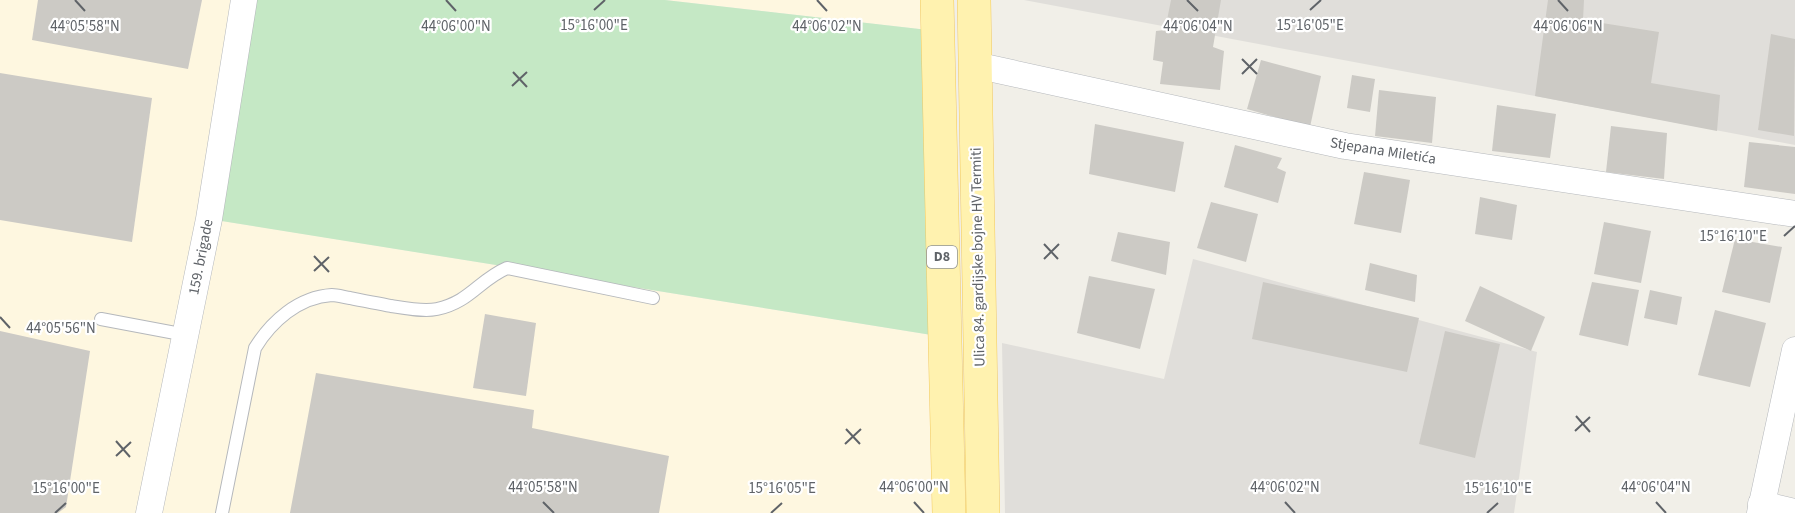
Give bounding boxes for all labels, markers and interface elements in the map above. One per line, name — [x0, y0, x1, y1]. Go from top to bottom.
text: 15°16'00"E — [560, 15, 628, 36]
text: 15°16'05"E — [1276, 15, 1344, 36]
text: 44°05'58"N — [50, 16, 120, 37]
text: 44°06'00"N — [421, 16, 491, 37]
text: 44°06'02"N — [792, 16, 862, 37]
text: 44°06'04"N — [1163, 16, 1233, 37]
text: 44°06'06"N — [1533, 16, 1603, 37]
street label: Stjepana Miletića — [1328, 132, 1438, 170]
street label: Ulica 84. gardijske bojne HV Termiti — [966, 147, 990, 367]
street label: 159. brigade — [183, 217, 219, 297]
text: 15°16'10"E — [1699, 226, 1767, 247]
road number: D8 — [927, 246, 957, 268]
text: 44°05'56"N — [26, 318, 96, 339]
text: 44°05'58"N — [508, 477, 578, 498]
text: 44°06'00"N — [879, 477, 949, 498]
text: 44°06'02"N — [1250, 477, 1320, 498]
text: 44°06'04"N — [1621, 477, 1691, 498]
text: 15°16'00"E — [32, 478, 100, 499]
text: 15°16'05"E — [748, 478, 816, 499]
text: 15°16'10"E — [1464, 478, 1532, 499]

